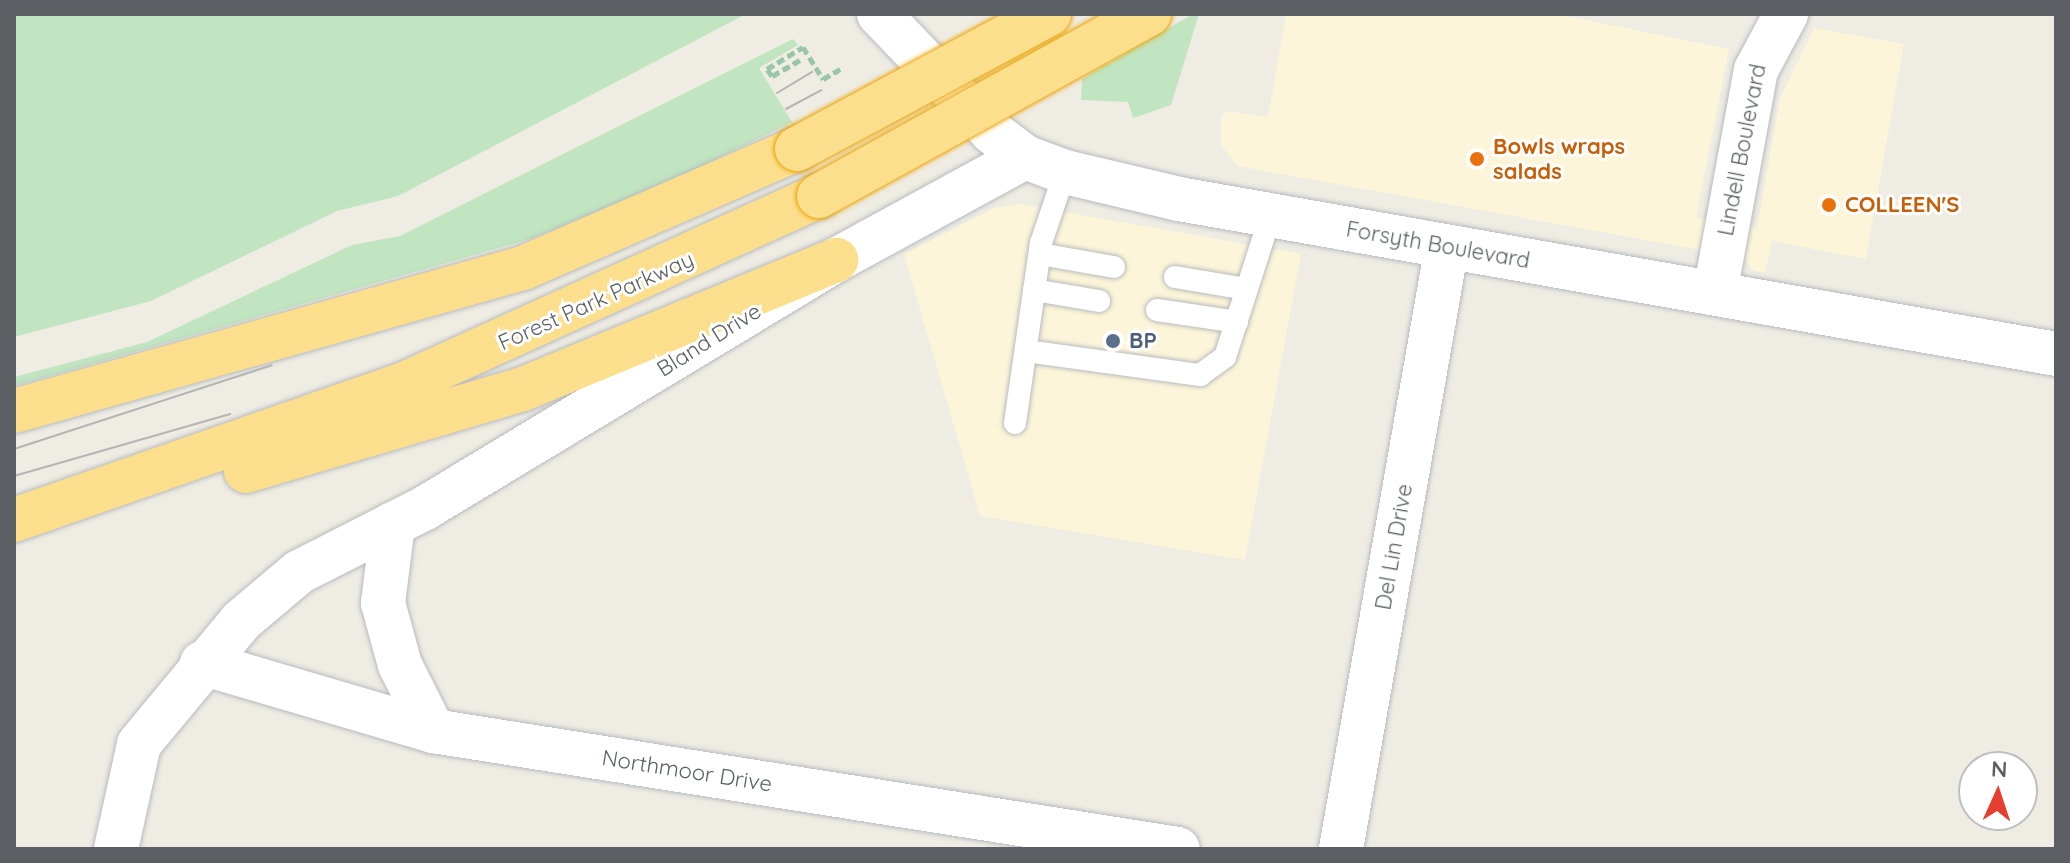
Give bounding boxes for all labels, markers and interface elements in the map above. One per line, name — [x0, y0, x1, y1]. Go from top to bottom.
street label: Lindell Boulevard — [1712, 62, 1772, 238]
place label: Bowls wraps salads — [1493, 133, 1625, 184]
marker: Bowls wraps salads — [1468, 150, 1486, 168]
place label: COLLEEN'S — [1845, 192, 1959, 218]
marker: COLLEEN'S — [1820, 196, 1838, 214]
street label: Forsyth Boulevard — [1344, 216, 1532, 274]
street label: Forest Park Parkway — [494, 246, 698, 356]
street label: Bland Drive — [652, 298, 766, 382]
place label: BP — [1129, 328, 1157, 354]
marker: BP — [1104, 332, 1122, 350]
street label: Del Lin Drive — [1370, 482, 1418, 612]
street label: Northmoor Drive — [600, 745, 774, 797]
north arrow — [1958, 751, 2038, 831]
text: N — [1990, 755, 2008, 783]

